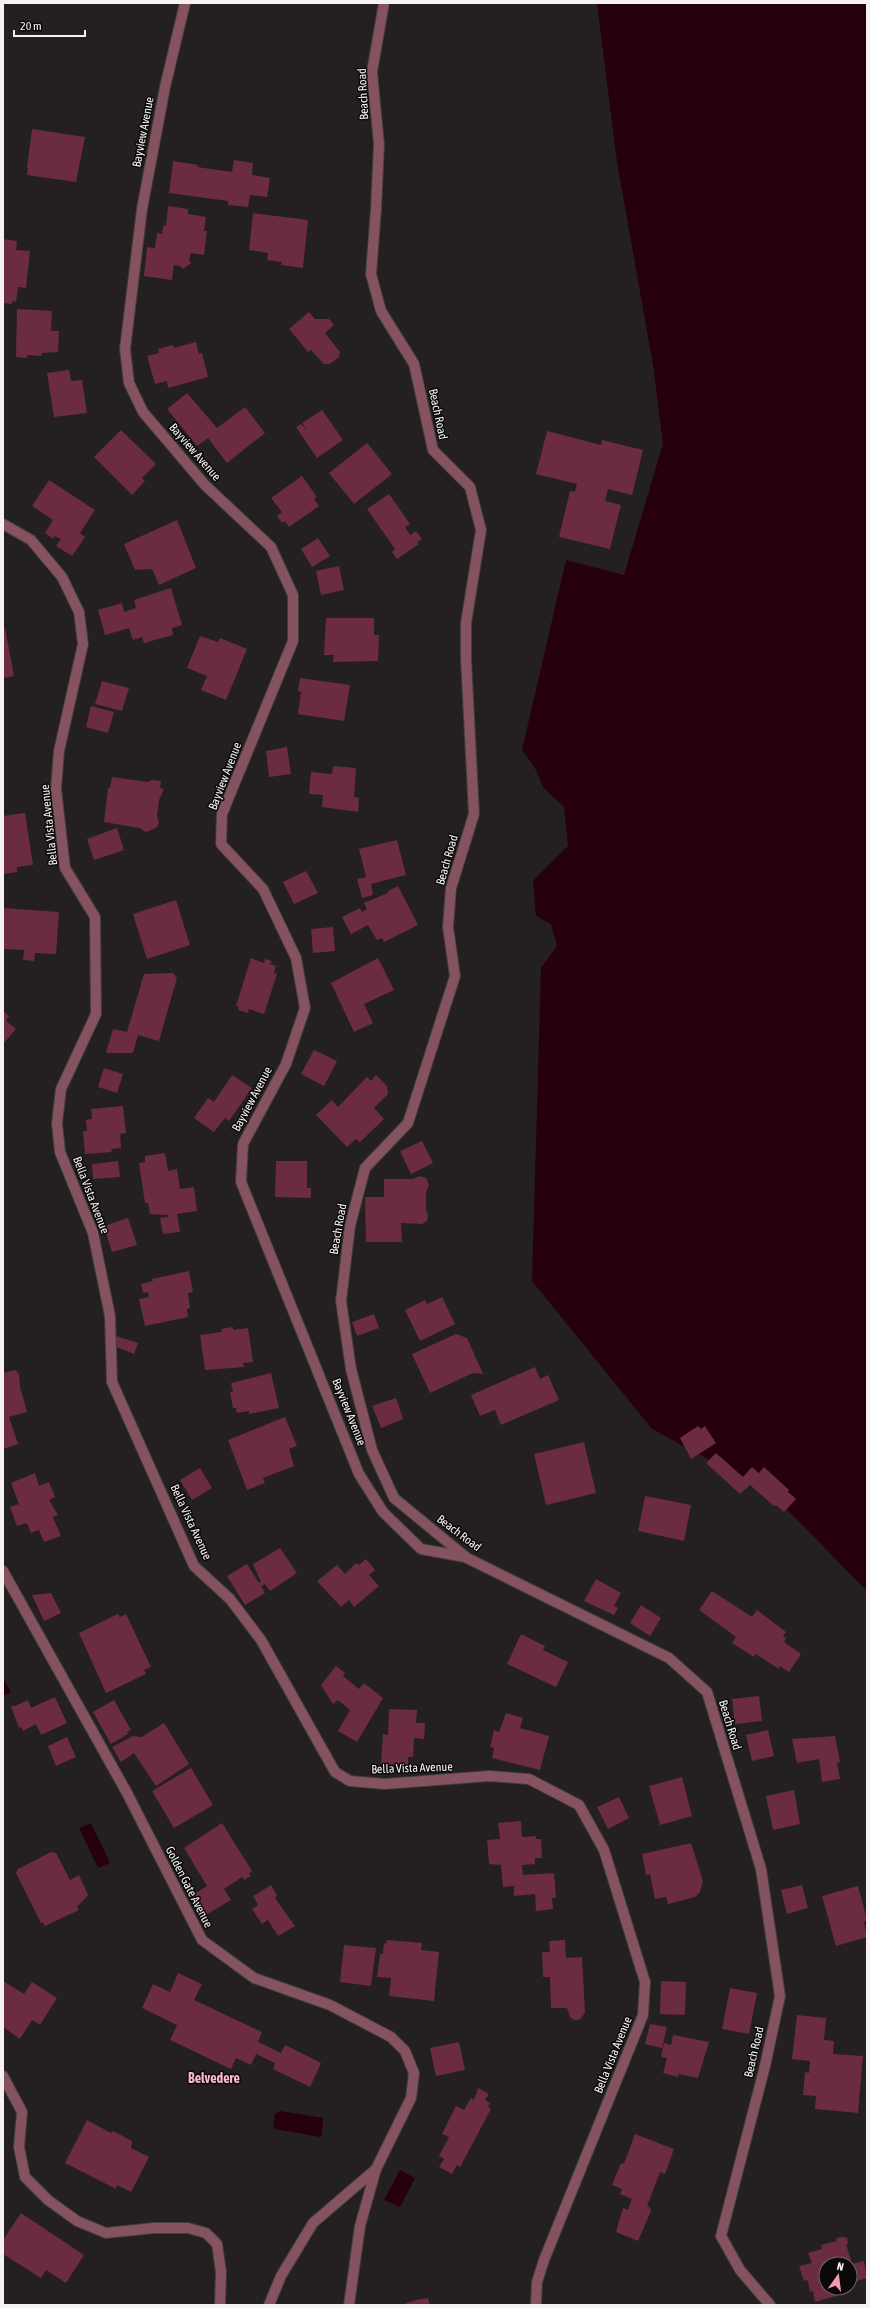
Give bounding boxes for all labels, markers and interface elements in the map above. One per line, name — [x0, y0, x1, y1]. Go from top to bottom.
scale bar — [14, 12, 85, 38]
text: 20 m — [20, 19, 42, 33]
street label: Beach Road — [355, 68, 371, 120]
street label: Bayview Avenue — [129, 96, 157, 168]
street label: Beach Road — [426, 387, 450, 441]
street label: Bayview Avenue — [166, 421, 224, 483]
street label: Bayview Avenue — [206, 740, 244, 812]
street label: Bella Vista Avenue — [38, 784, 60, 866]
street label: Beach Road — [433, 833, 461, 887]
street label: Bayview Avenue — [229, 1064, 275, 1134]
street label: Bella Vista Avenue — [70, 1154, 112, 1236]
street label: Beach Road — [327, 1202, 349, 1256]
street label: Bayview Avenue — [329, 1376, 369, 1448]
street label: Bella Vista Avenue — [167, 1482, 215, 1562]
street label: Beach Road — [434, 1512, 484, 1554]
street label: Beach Road — [716, 1698, 744, 1752]
street label: Bella Vista Avenue — [371, 1760, 453, 1776]
street label: Golden Gate Avenue — [163, 1844, 215, 1930]
street label: Bella Vista Avenue — [591, 2015, 635, 2095]
street label: Beach Road — [741, 2025, 767, 2079]
district label: Belvedere — [188, 2070, 240, 2086]
north arrow — [818, 2256, 858, 2296]
text: N — [836, 2260, 845, 2273]

